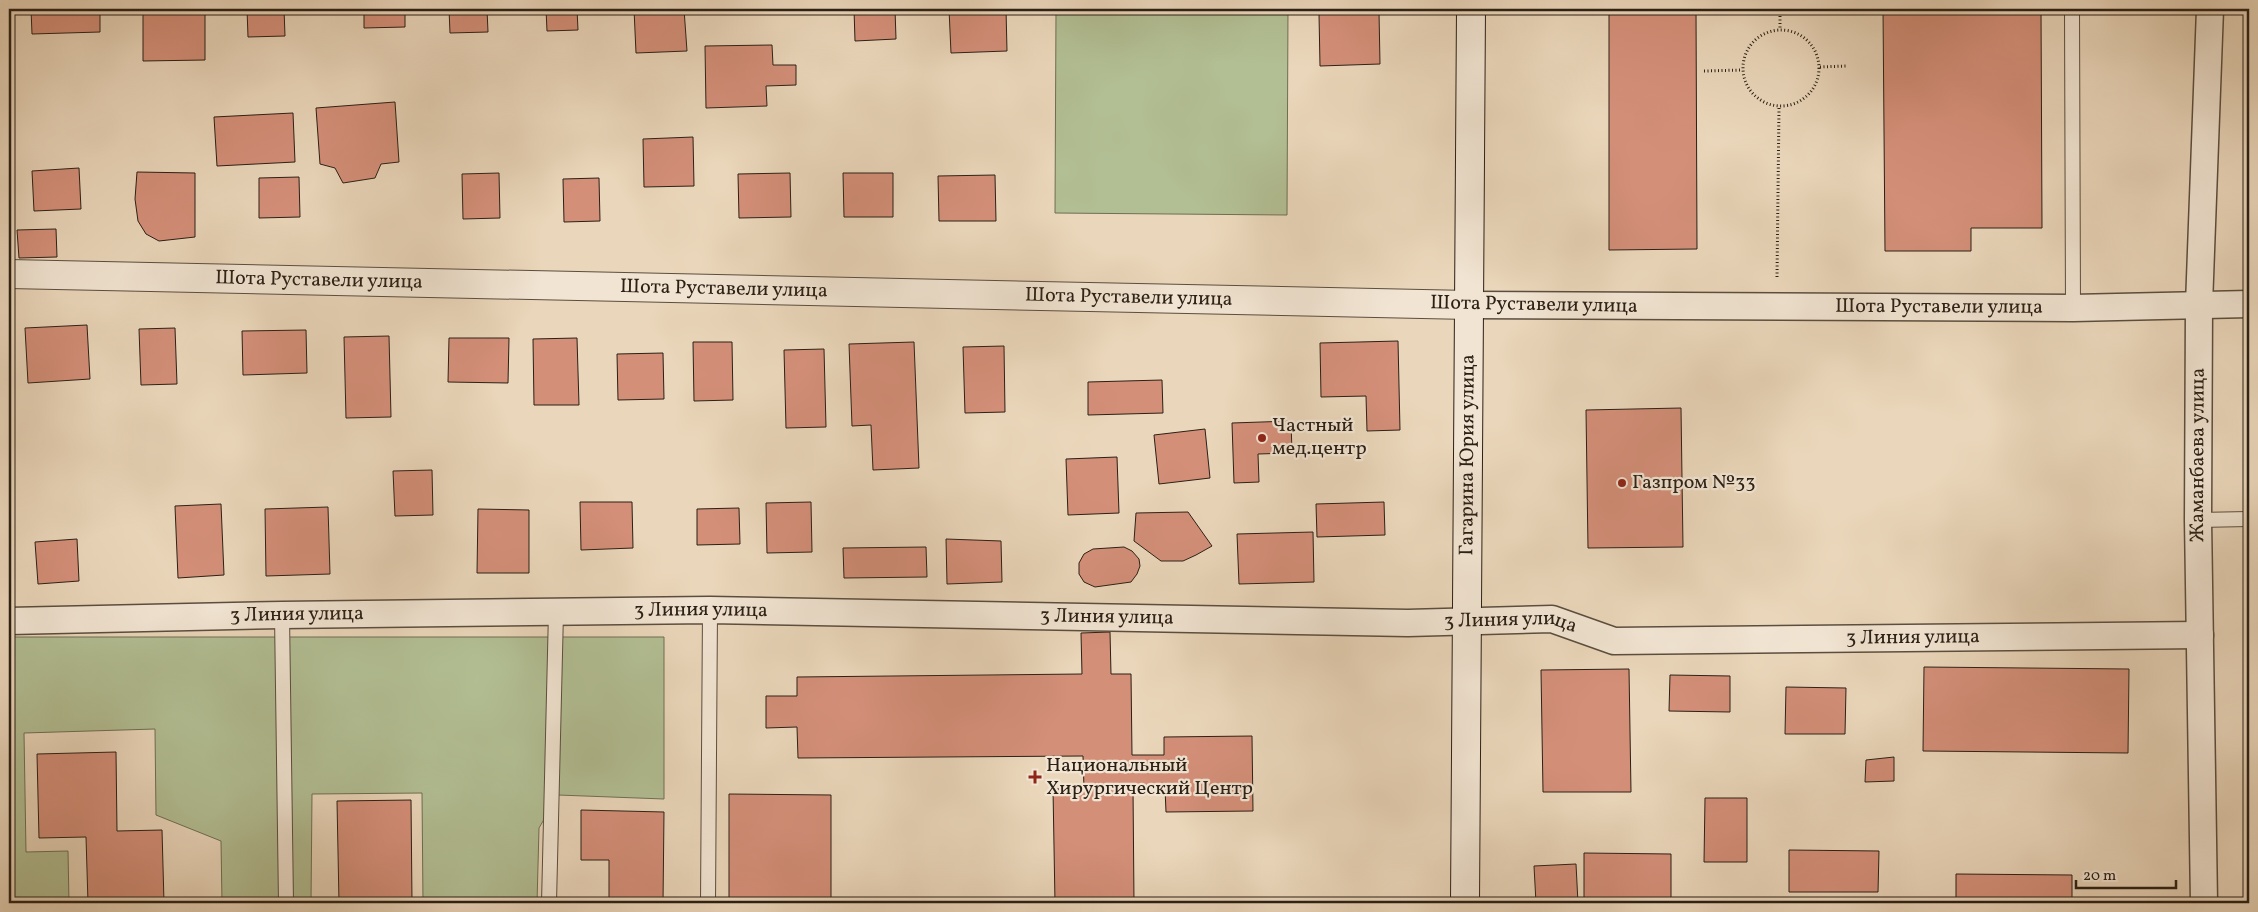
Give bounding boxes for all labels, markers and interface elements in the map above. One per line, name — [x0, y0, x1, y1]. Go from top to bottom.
street label: Шота Руставели улица — [215, 264, 423, 297]
street label: Шота Руставели улица — [620, 273, 828, 305]
street label: Шота Руставели улица — [1025, 282, 1233, 314]
street label: Шота Руставели улица — [1430, 289, 1638, 321]
street label: Шота Руставели улица — [1835, 293, 2043, 322]
street label: Гагарина Юрия улица — [1453, 354, 1483, 556]
street label: Жаманбаева улица — [2184, 368, 2213, 543]
place label: Частный мед.центр — [1272, 412, 1367, 463]
marker: Частный мед.центр — [1256, 432, 1268, 444]
place label: Газпром №33 — [1632, 469, 1756, 497]
marker: Газпром №33 — [1616, 477, 1628, 489]
street label: 3 Линия улица — [634, 596, 768, 625]
street label: 3 Линия улица — [230, 600, 364, 630]
street label: 3 Линия улица — [1040, 602, 1174, 633]
street label: 3 Линия улица — [1443, 605, 1581, 641]
street label: 3 Линия улица — [1846, 623, 1980, 653]
place label: Национальный Хирургический Центр — [1046, 752, 1253, 803]
marker: Национальный Хирургический Центр — [1028, 770, 1042, 784]
scale bar — [2076, 857, 2176, 889]
text: 20 m — [2083, 866, 2116, 887]

